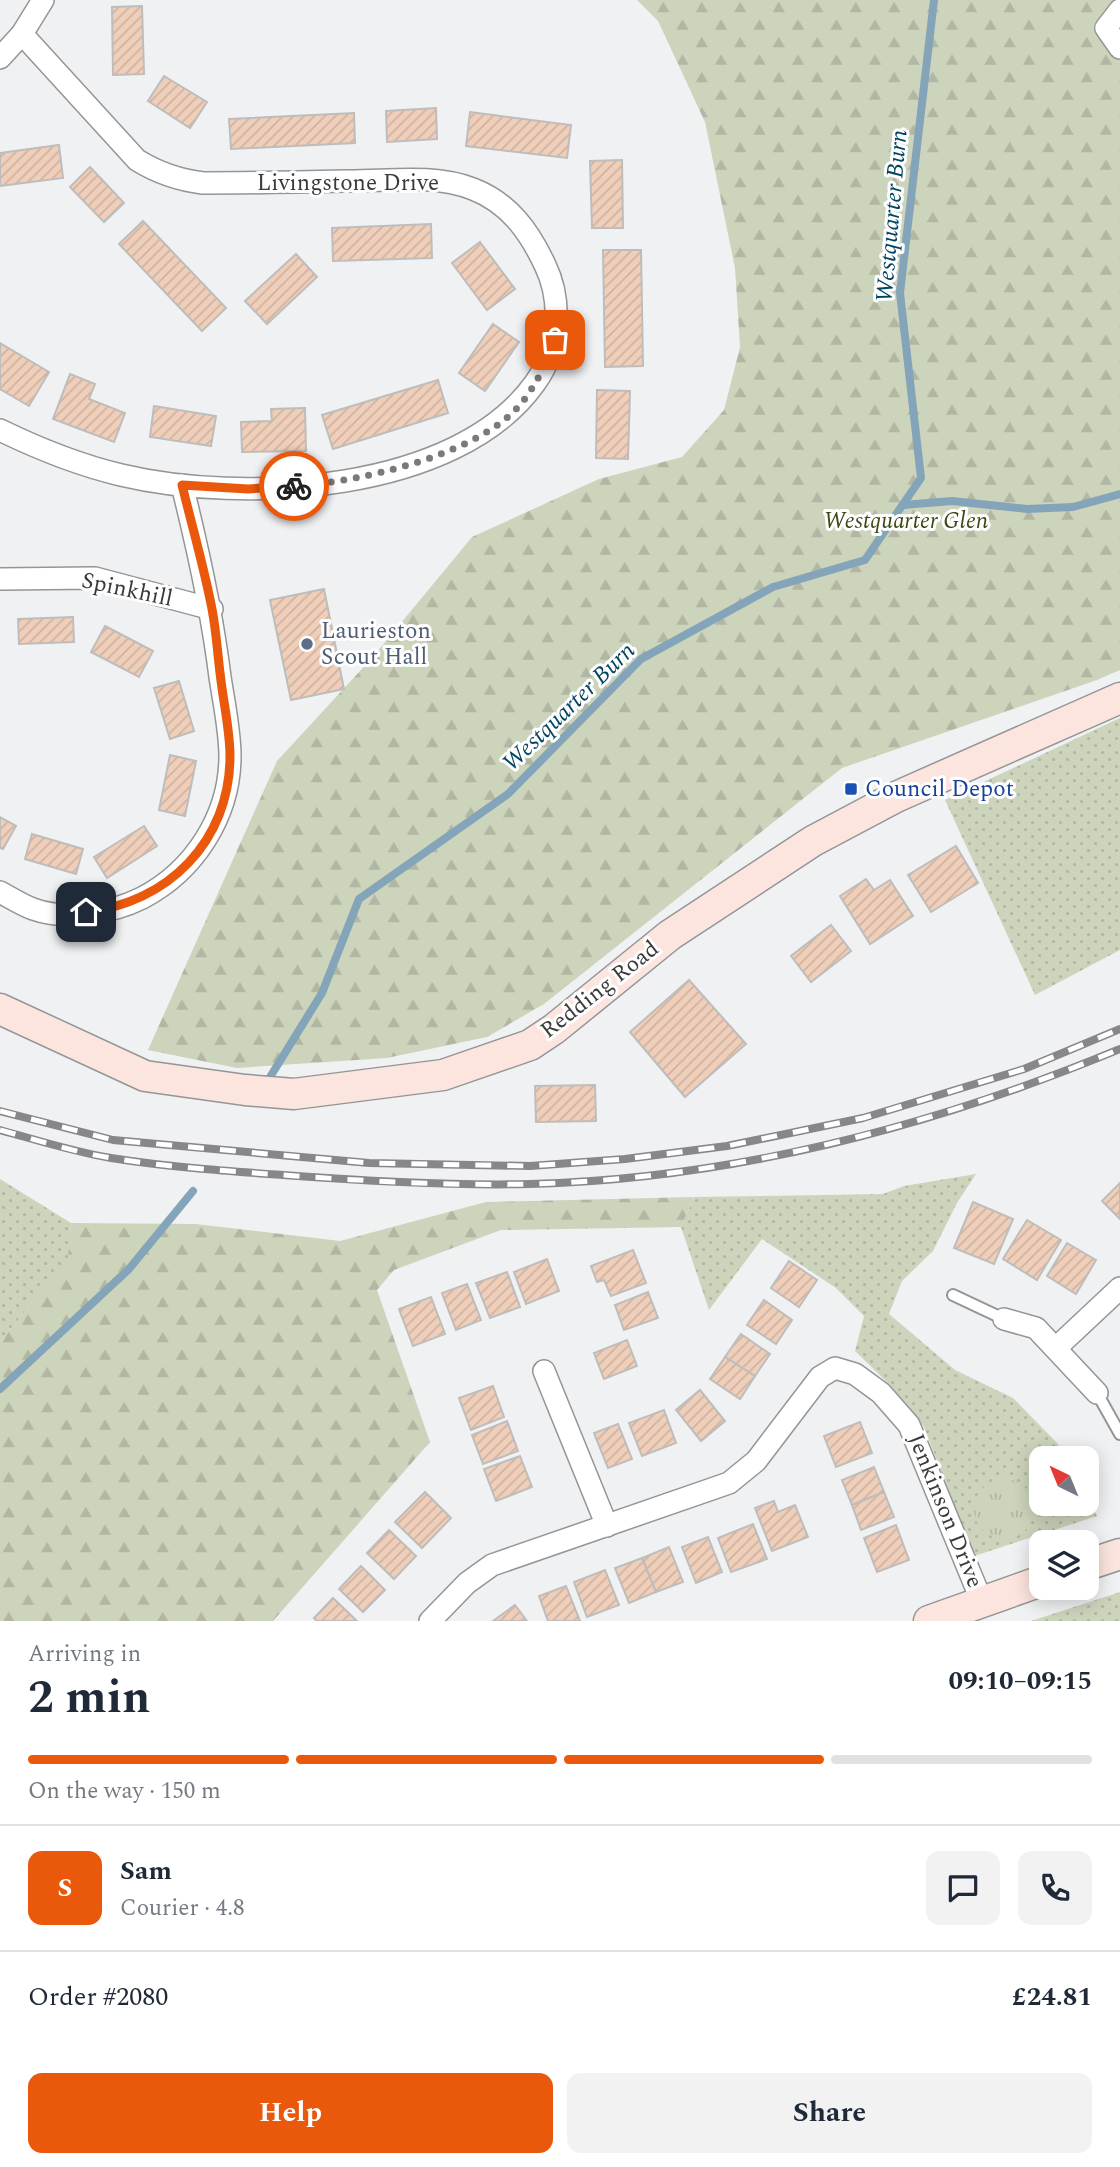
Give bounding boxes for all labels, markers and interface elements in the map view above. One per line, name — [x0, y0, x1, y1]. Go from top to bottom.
water label: Westquarter Burn — [867, 128, 918, 304]
street label: Livingstone Drive — [257, 166, 439, 201]
pin — [525, 310, 585, 370]
icon: bag — [536, 321, 574, 359]
courier — [259, 451, 329, 521]
icon: bike — [275, 467, 313, 505]
park label: Westquarter Glen — [824, 504, 988, 539]
street label: Spinkhill — [78, 563, 176, 617]
place label: Laurieston Scout Hall — [321, 614, 431, 675]
water label: Westquarter Burn — [494, 634, 644, 780]
marker: Laurieston Scout Hall — [299, 636, 315, 652]
place label: Council Depot — [865, 772, 1014, 807]
marker: Council Depot — [843, 781, 859, 797]
pin — [56, 882, 116, 942]
icon: home — [67, 893, 105, 931]
street label: Redding Road — [533, 932, 667, 1048]
street label: Jenkinson Drive — [898, 1429, 992, 1593]
north arrow — [1029, 1446, 1099, 1516]
map controls — [1029, 1446, 1099, 1600]
button: layers — [1029, 1530, 1099, 1600]
text: Arriving in — [28, 1637, 141, 1672]
text: 09:10–09:15 — [948, 1661, 1092, 1701]
text: 2 min — [28, 1663, 150, 1733]
text: On the way · 150 m — [28, 1774, 221, 1809]
text: Sam — [120, 1851, 172, 1891]
button: chat — [926, 1851, 1000, 1925]
button: phone — [1018, 1851, 1092, 1925]
text: S — [58, 1868, 72, 1908]
text: Courier · 4.8 — [120, 1891, 245, 1926]
text: Order #2080 — [28, 1977, 168, 2017]
text: £24.81 — [1012, 1977, 1092, 2017]
button: Help — [28, 2073, 553, 2153]
button: Share — [567, 2073, 1092, 2153]

